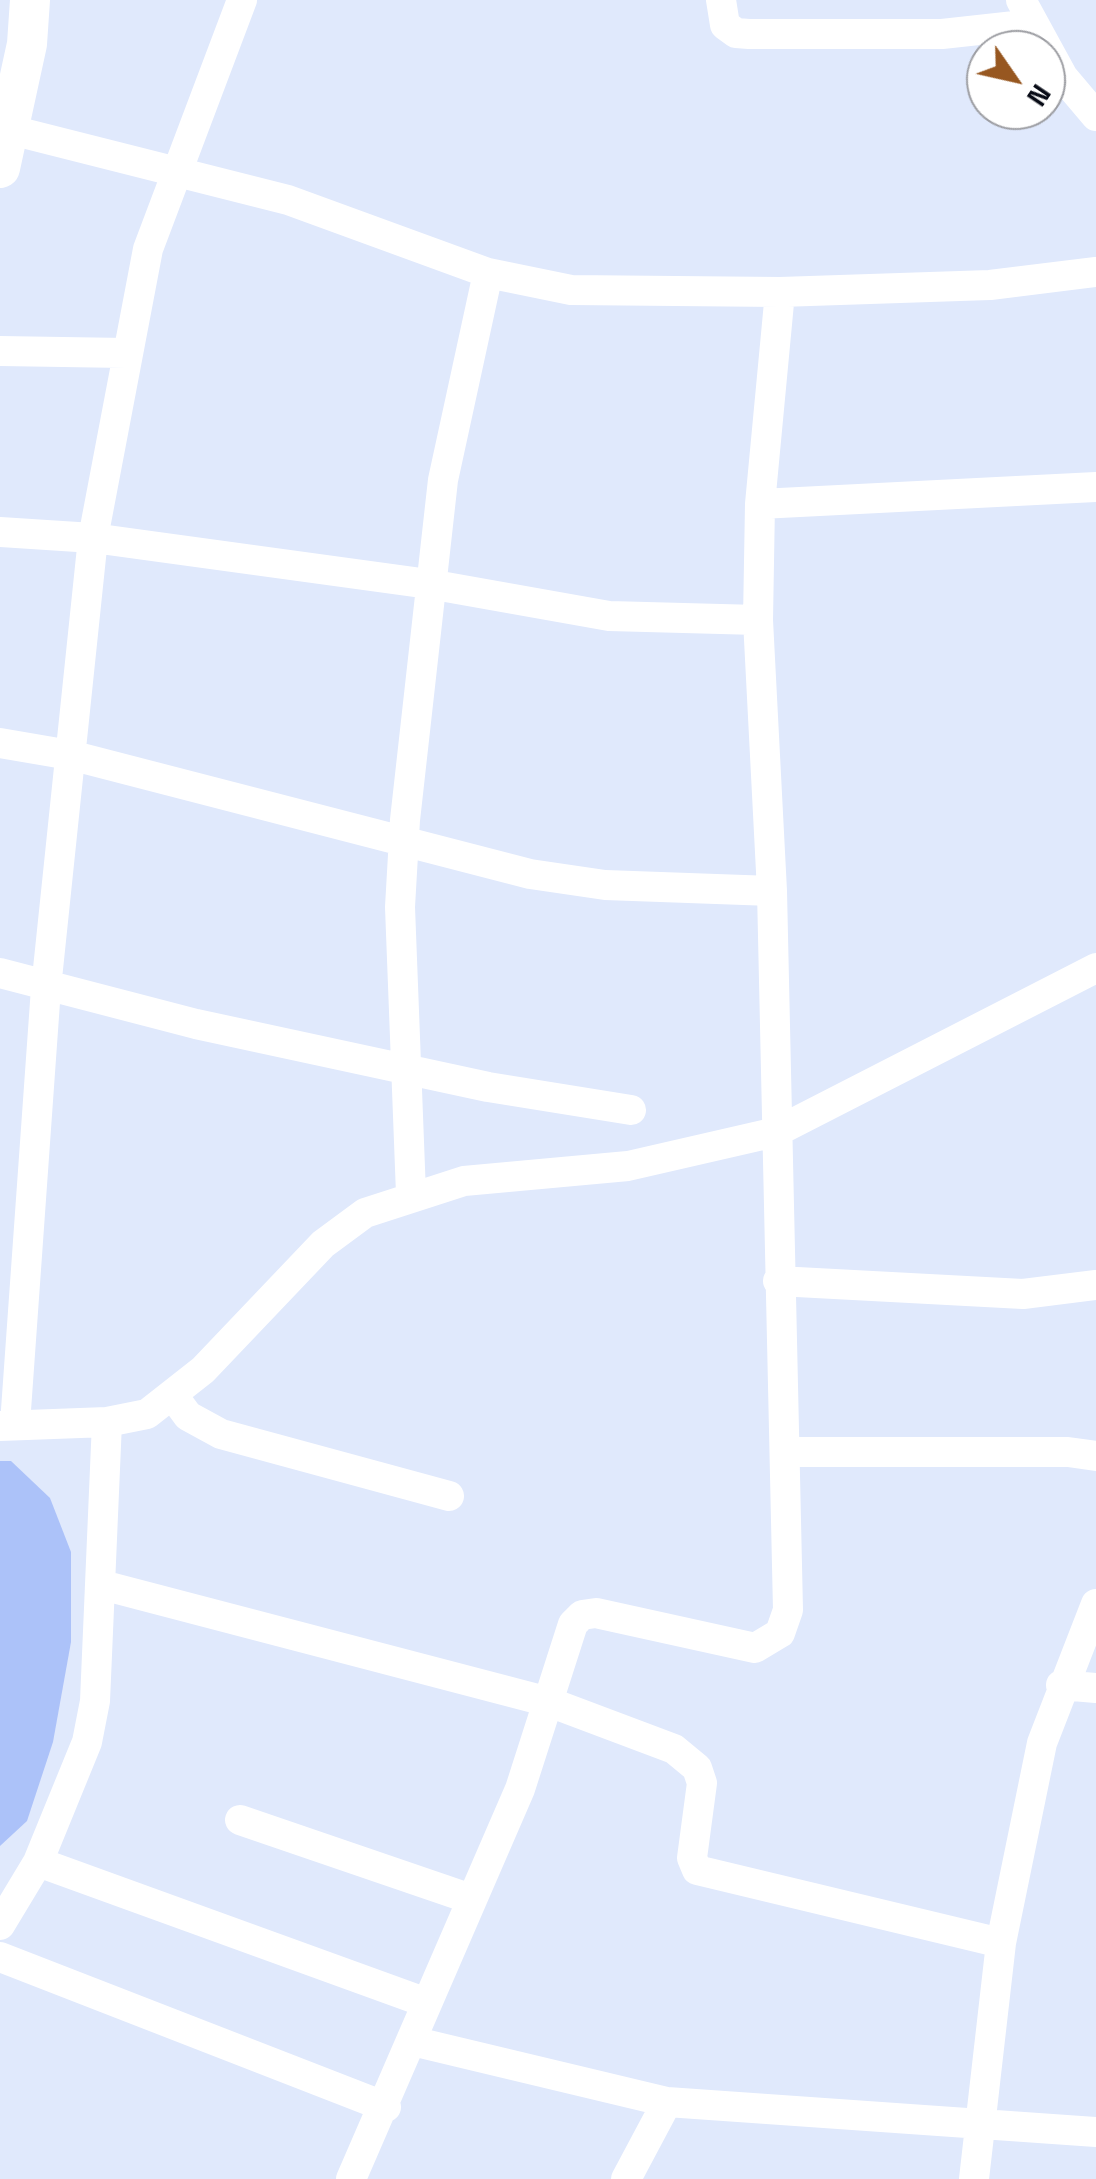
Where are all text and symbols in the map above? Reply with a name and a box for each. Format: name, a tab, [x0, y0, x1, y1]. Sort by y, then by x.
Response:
north arrow	[966, 30, 1066, 130]
text: N	[1019, 78, 1059, 113]

